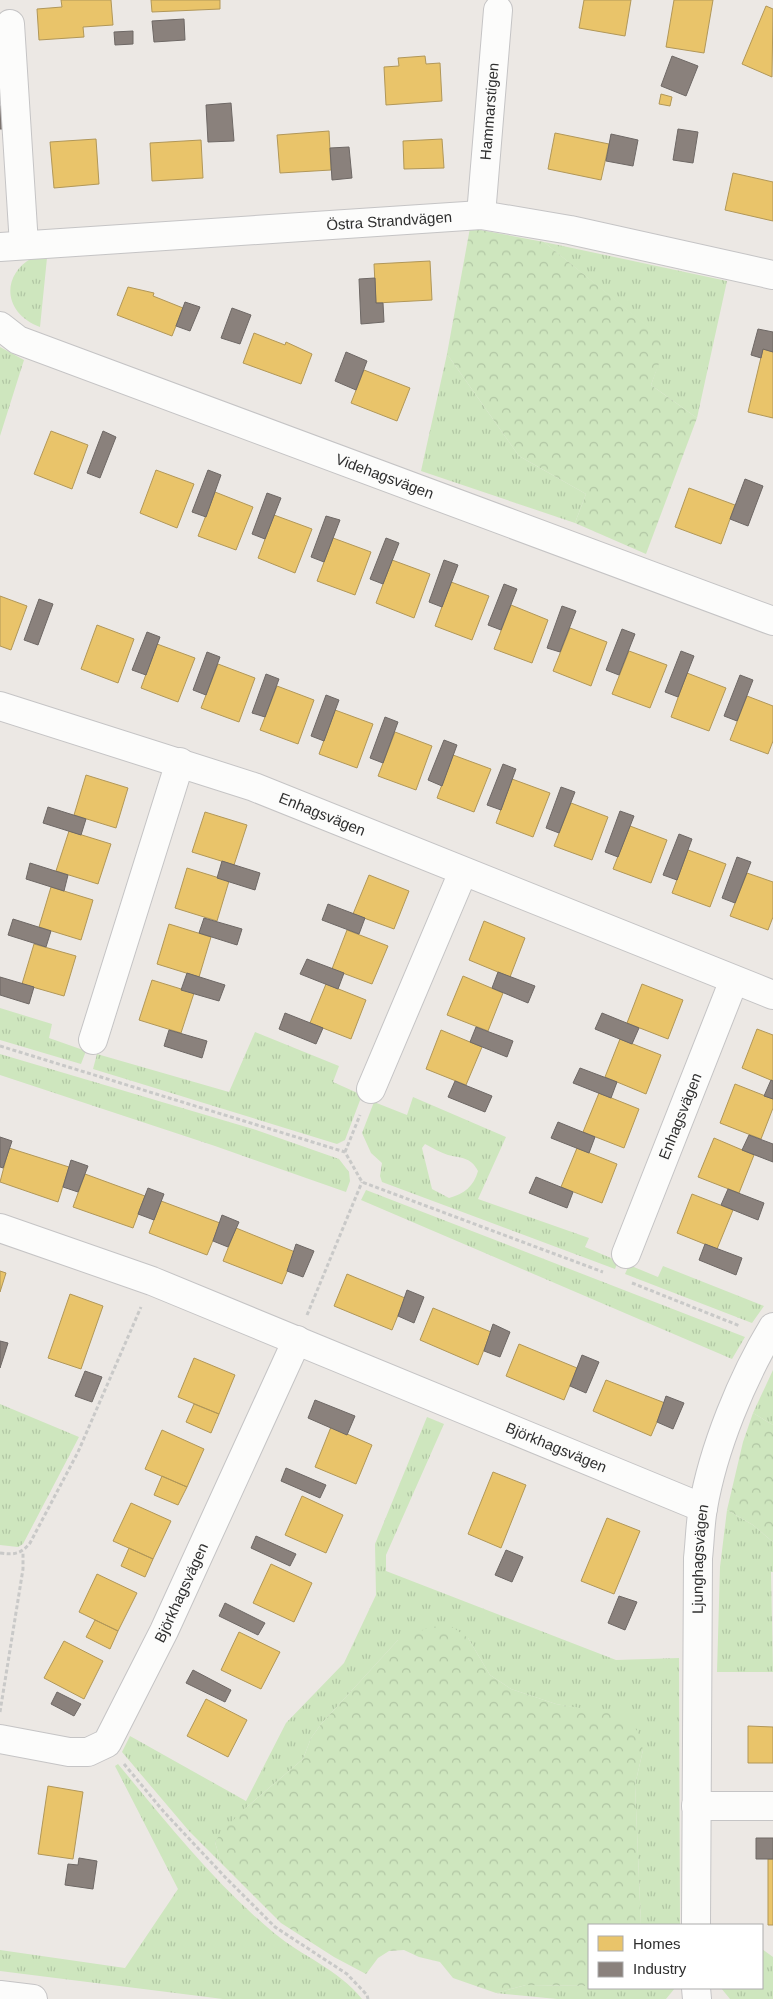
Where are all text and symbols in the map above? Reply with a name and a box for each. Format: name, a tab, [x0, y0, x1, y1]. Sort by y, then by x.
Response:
street label: Hammarstigen	[477, 62, 502, 161]
street label: Östra Strandvägen	[326, 208, 453, 233]
street label: Videhagsvägen	[333, 450, 436, 502]
street label: Enhagsvägen	[277, 789, 368, 839]
street label: Enhagsvägen	[655, 1070, 705, 1162]
street label: Björkhagsvägen	[503, 1419, 609, 1475]
street label: Ljunghagsvägen	[689, 1503, 712, 1614]
street label: Björkhagsvägen	[151, 1540, 211, 1645]
legend	[588, 1924, 763, 1989]
text: Homes	[633, 1935, 681, 1952]
text: Industry	[633, 1960, 687, 1977]

